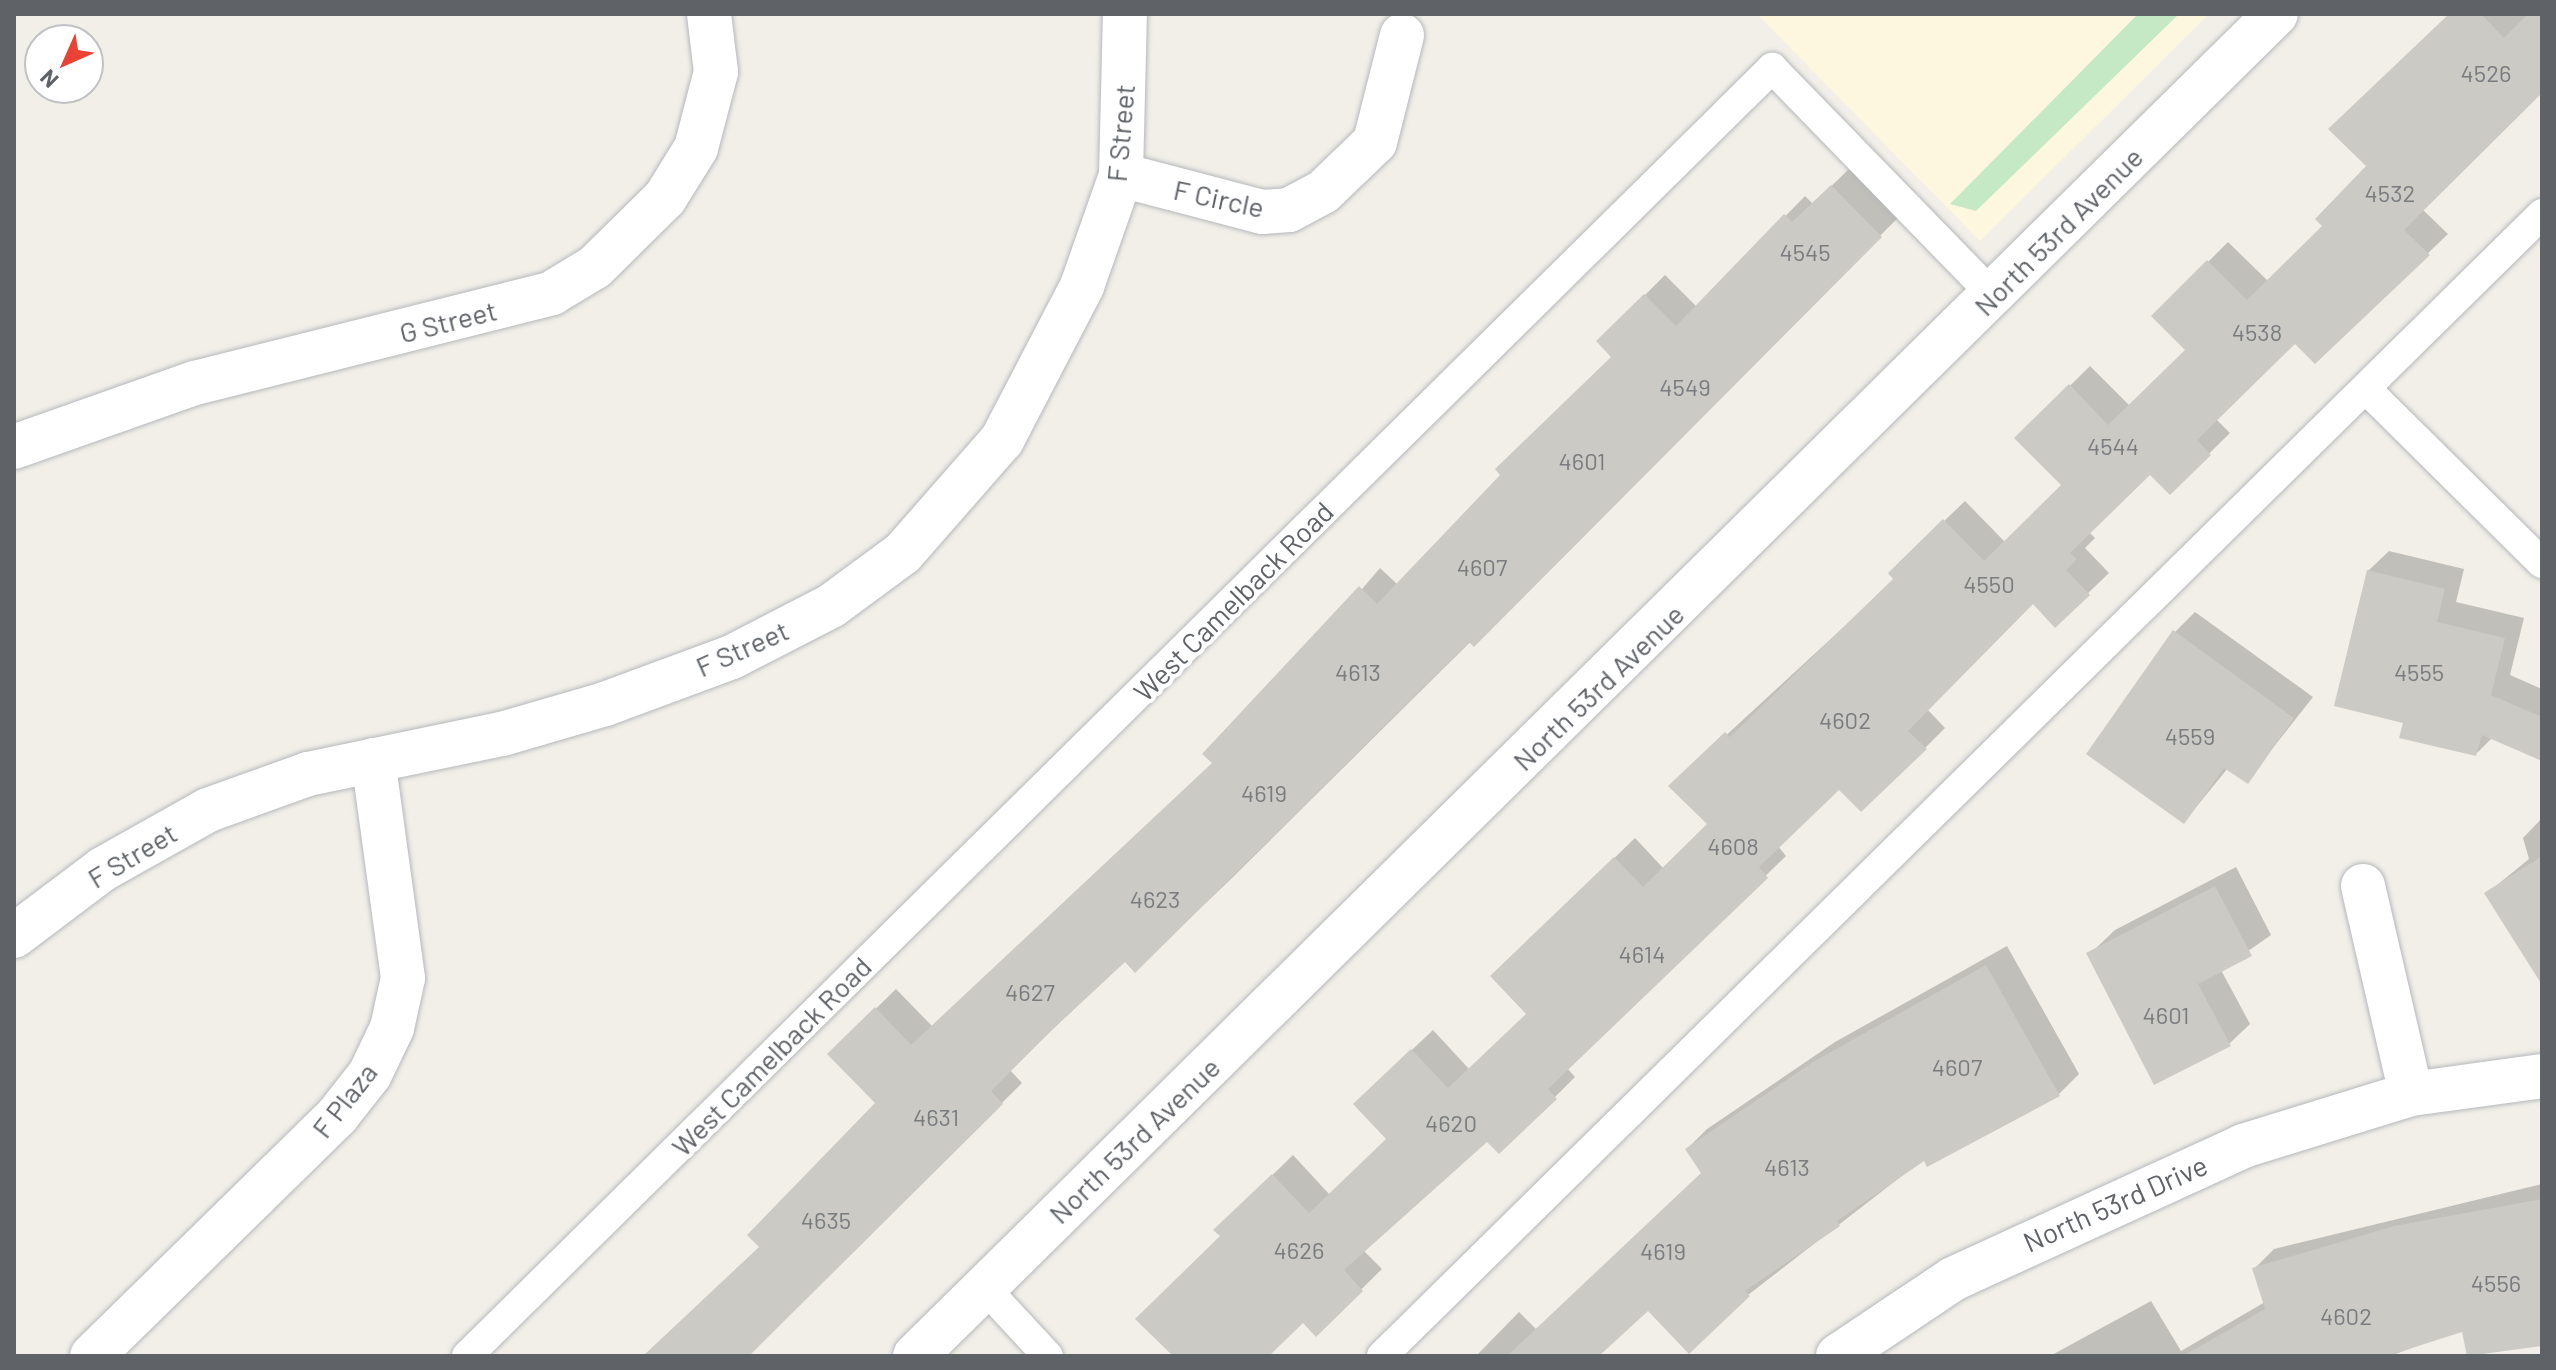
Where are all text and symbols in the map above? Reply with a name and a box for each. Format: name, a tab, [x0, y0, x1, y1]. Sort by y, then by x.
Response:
north arrow	[24, 24, 104, 104]
house number: 4526	[2461, 59, 2511, 87]
text: N	[34, 65, 63, 94]
street label: F Street	[1099, 83, 1141, 183]
street label: North 53rd Avenue	[1967, 140, 2149, 322]
street label: F Circle	[1171, 172, 1267, 224]
house number: 4532	[2365, 179, 2415, 207]
house number: 4545	[1779, 238, 1831, 266]
street label: G Street	[396, 293, 500, 349]
house number: 4538	[2232, 318, 2282, 346]
house number: 4549	[1659, 373, 1711, 401]
house number: 4544	[2087, 432, 2139, 460]
house number: 4601	[1559, 447, 1605, 475]
street label: West Camelback Road	[1126, 494, 1340, 708]
house number: 4607	[1457, 553, 1507, 581]
house number: 4550	[1963, 570, 2015, 598]
street label: North 53rd Avenue	[1506, 597, 1690, 777]
street label: F Street	[690, 613, 794, 683]
house number: 4613	[1335, 658, 1381, 686]
house number: 4555	[2394, 658, 2444, 686]
house number: 4602	[1819, 706, 1871, 734]
house number: 4559	[2165, 722, 2215, 750]
house number: 4619	[1241, 779, 1287, 807]
street label: F Street	[81, 815, 183, 895]
house number: 4608	[1707, 832, 1759, 860]
house number: 4623	[1130, 885, 1180, 913]
house number: 4614	[1619, 940, 1665, 968]
street label: West Camelback Road	[664, 949, 878, 1163]
house number: 4627	[1005, 978, 1055, 1006]
house number: 4601	[2143, 1001, 2189, 1029]
street label: North 53rd Avenue	[1042, 1050, 1226, 1230]
house number: 4607	[1932, 1053, 1982, 1081]
street label: F Plaza	[304, 1056, 384, 1144]
house number: 4631	[913, 1103, 959, 1131]
house number: 4620	[1425, 1109, 1477, 1137]
street label: North 53rd Drive	[2018, 1147, 2212, 1259]
house number: 4613	[1764, 1153, 1810, 1181]
house number: 4635	[801, 1206, 851, 1234]
house number: 4626	[1274, 1236, 1324, 1264]
house number: 4619	[1640, 1237, 1686, 1265]
house number: 4556	[2471, 1269, 2521, 1297]
house number: 4602	[2320, 1302, 2372, 1330]

